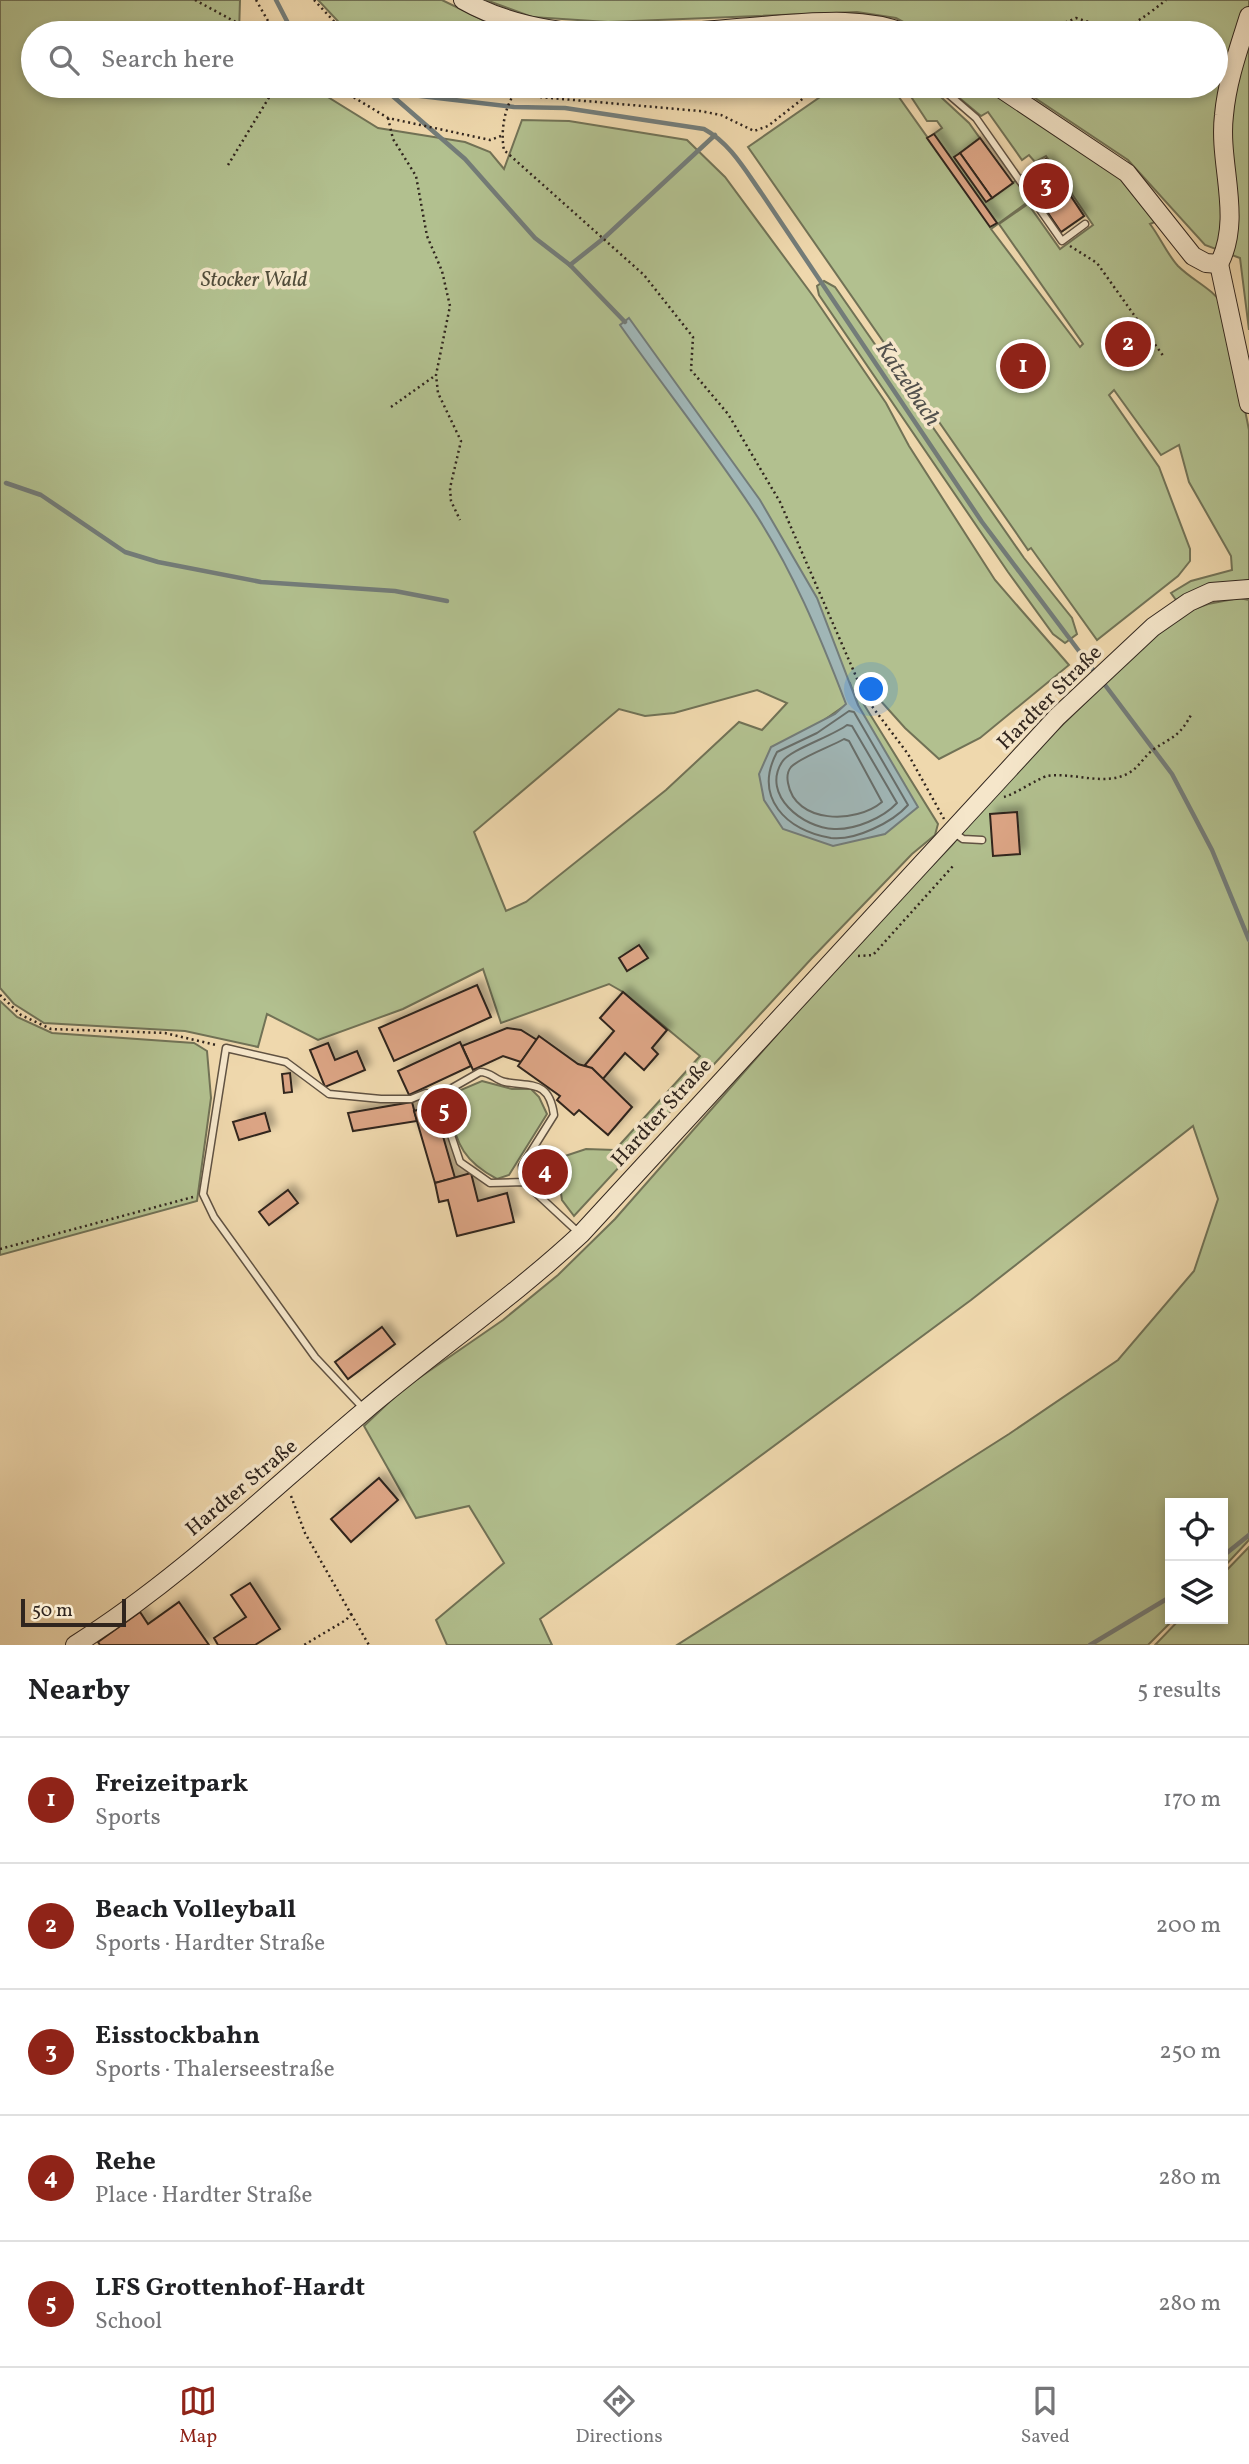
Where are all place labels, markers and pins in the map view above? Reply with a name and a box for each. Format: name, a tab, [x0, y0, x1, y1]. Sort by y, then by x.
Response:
pin: 3	[1023, 160, 1069, 212]
pin: 2	[1105, 318, 1151, 370]
pin: 1	[1000, 340, 1046, 392]
pin: 5	[421, 1085, 467, 1137]
pin: 4	[522, 1146, 568, 1198]

